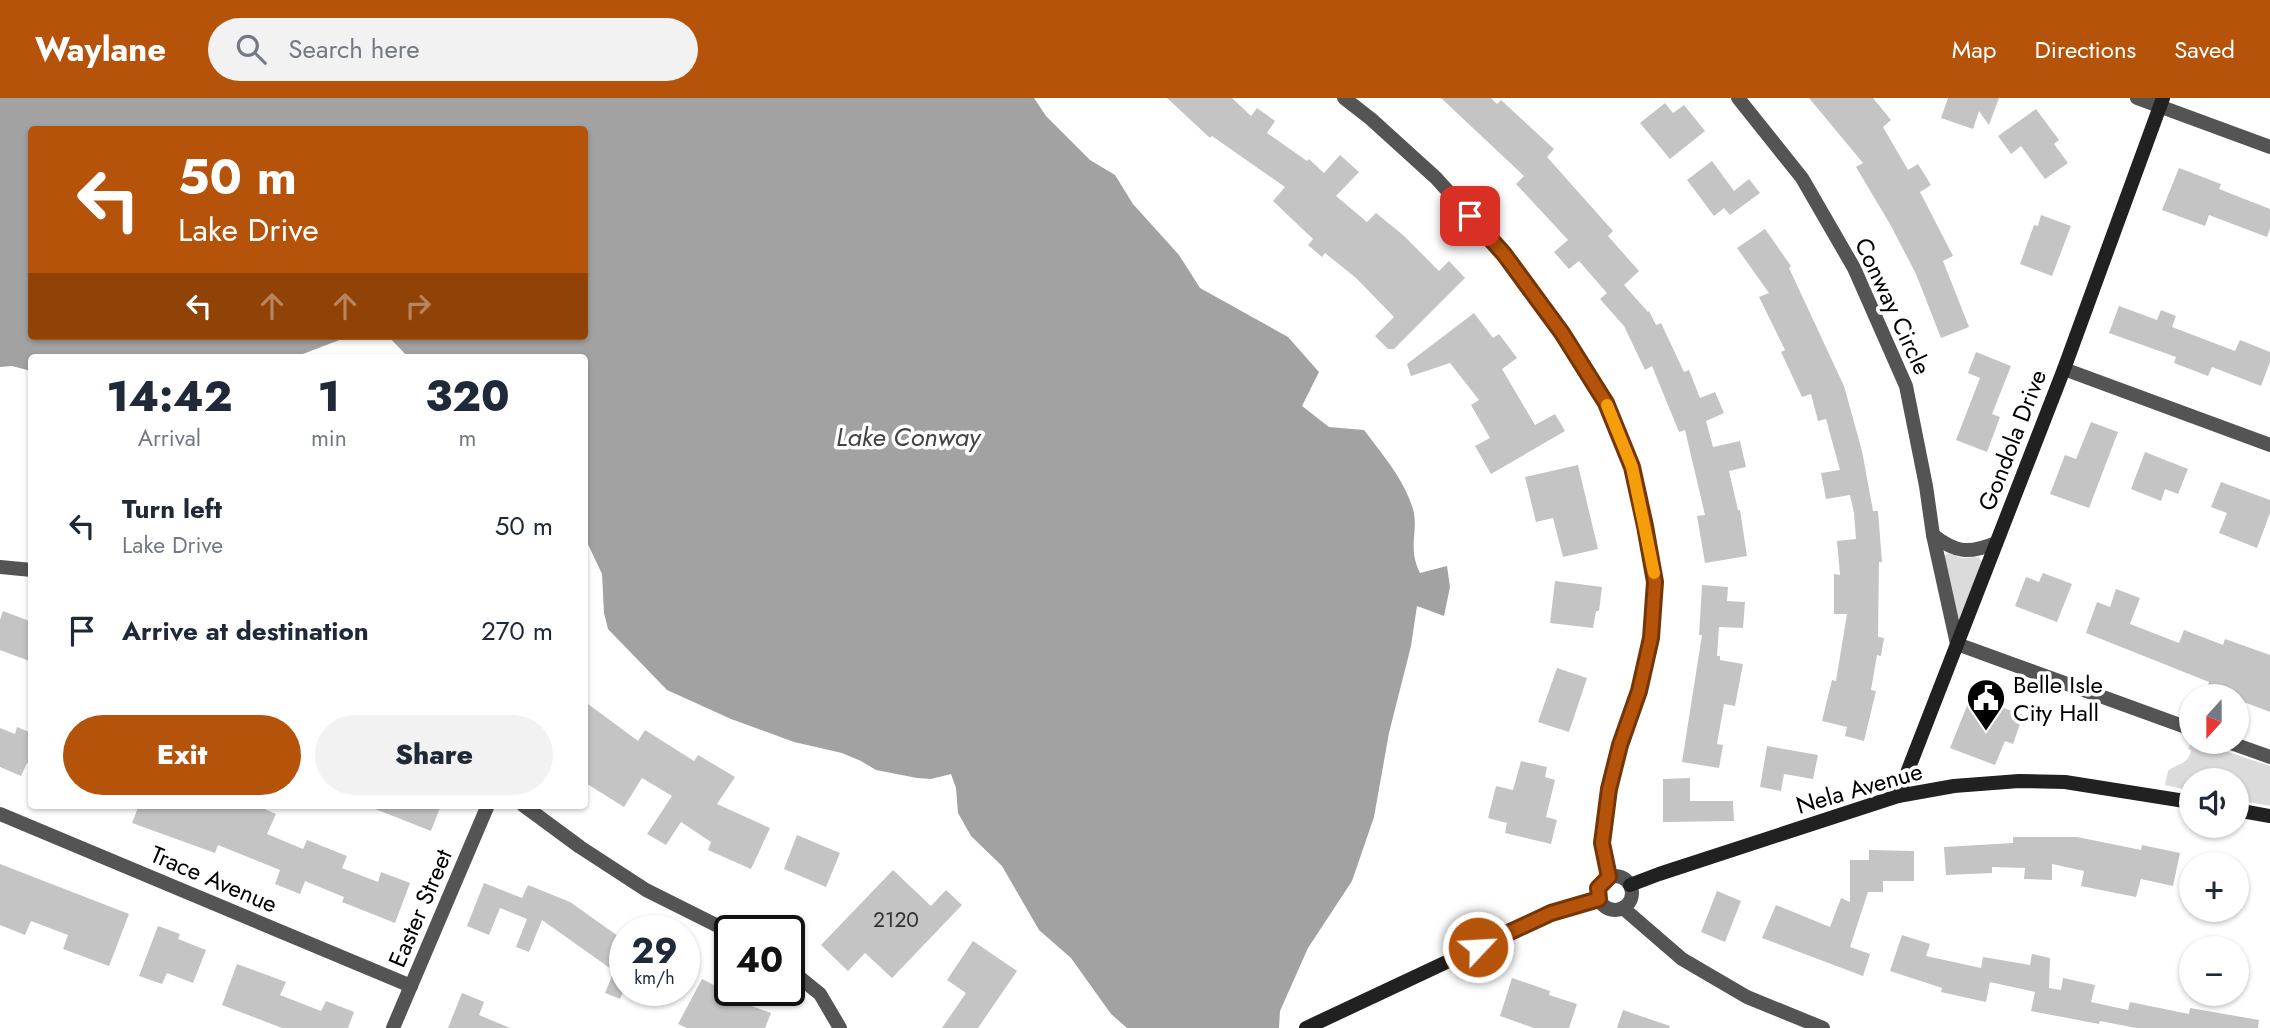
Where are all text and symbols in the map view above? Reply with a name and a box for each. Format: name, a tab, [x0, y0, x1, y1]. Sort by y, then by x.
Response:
search box	[208, 18, 698, 81]
text: Waylane	[35, 26, 166, 73]
icon: search	[232, 30, 270, 68]
text: Search here	[288, 30, 420, 68]
text: Map	[1952, 32, 1997, 67]
text: Directions	[2035, 32, 2136, 67]
text: Saved	[2174, 32, 2235, 67]
text: 50 m	[178, 142, 297, 212]
icon: left	[63, 154, 154, 245]
pin	[1440, 186, 1500, 246]
icon: arrive	[1451, 197, 1489, 235]
text: Lake Drive	[178, 207, 319, 253]
street label: Conway Circle	[1846, 232, 1940, 380]
icon: left	[180, 287, 218, 325]
icon: ahead	[253, 287, 291, 325]
icon: ahead	[326, 287, 364, 325]
icon: right	[399, 287, 437, 325]
street label: Gondola Drive	[1969, 364, 2055, 516]
text: 14:42	[106, 366, 233, 427]
text: 1	[318, 366, 340, 427]
text: 320	[425, 366, 510, 427]
water label: Lake Conway	[836, 418, 982, 456]
text: Arrival	[138, 421, 201, 455]
text: min	[311, 421, 347, 455]
text: m	[458, 421, 476, 455]
text: Turn left	[122, 490, 222, 528]
icon: left	[63, 507, 101, 545]
text: 50 m	[495, 507, 553, 545]
text: Lake Drive	[122, 528, 223, 562]
icon: arrive	[63, 612, 101, 650]
text: Arrive at destination	[122, 612, 369, 650]
text: 270 m	[481, 612, 553, 650]
place label: Belle Isle City Hall	[2013, 667, 2103, 730]
public building icon: Belle Isle City Hall	[1965, 677, 2007, 732]
north arrow	[2179, 684, 2249, 754]
map controls	[2179, 684, 2249, 1006]
button: Exit	[63, 715, 301, 795]
button: Share	[315, 715, 553, 795]
street label: Nela Avenue	[1792, 753, 1926, 823]
button: sound	[2179, 768, 2249, 838]
street label: Trace Avenue	[145, 837, 283, 921]
street label: Easter Street	[379, 843, 461, 972]
button: +	[2179, 852, 2249, 922]
house number: 2120	[873, 905, 919, 935]
position arrow	[1441, 910, 1515, 984]
speed limit sign: 40	[714, 915, 805, 1006]
text: 29	[631, 926, 678, 976]
button: −	[2179, 936, 2249, 1006]
text: km/h	[634, 965, 675, 991]

